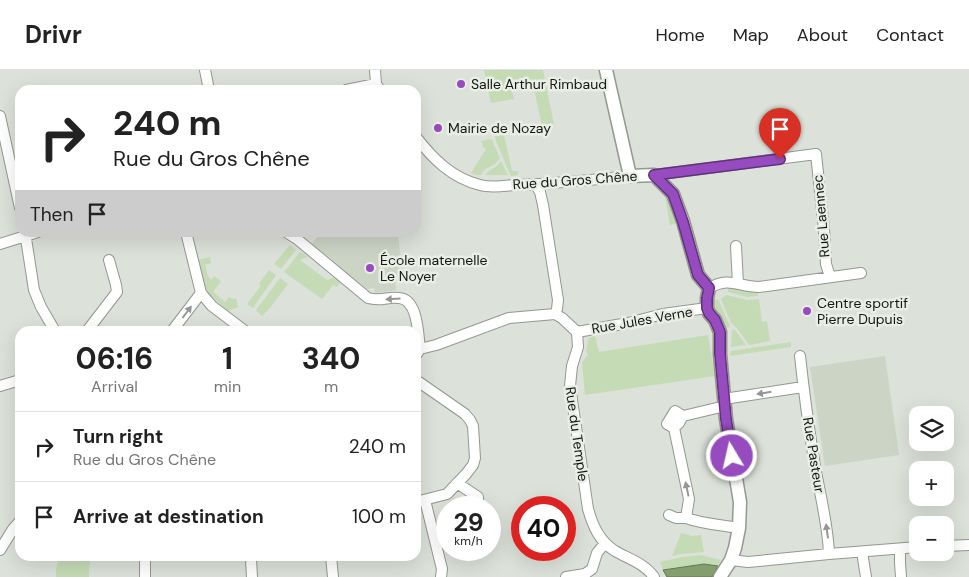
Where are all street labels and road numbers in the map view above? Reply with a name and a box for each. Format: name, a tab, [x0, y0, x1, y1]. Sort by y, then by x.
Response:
street label: Rue du Gros Chêne	[512, 167, 638, 193]
street label: Rue Laennec	[808, 174, 834, 258]
street label: Rue Jules Verne	[590, 302, 694, 338]
street label: Rue du Temple	[561, 386, 593, 483]
street label: Rue Pasteur	[799, 416, 829, 494]

